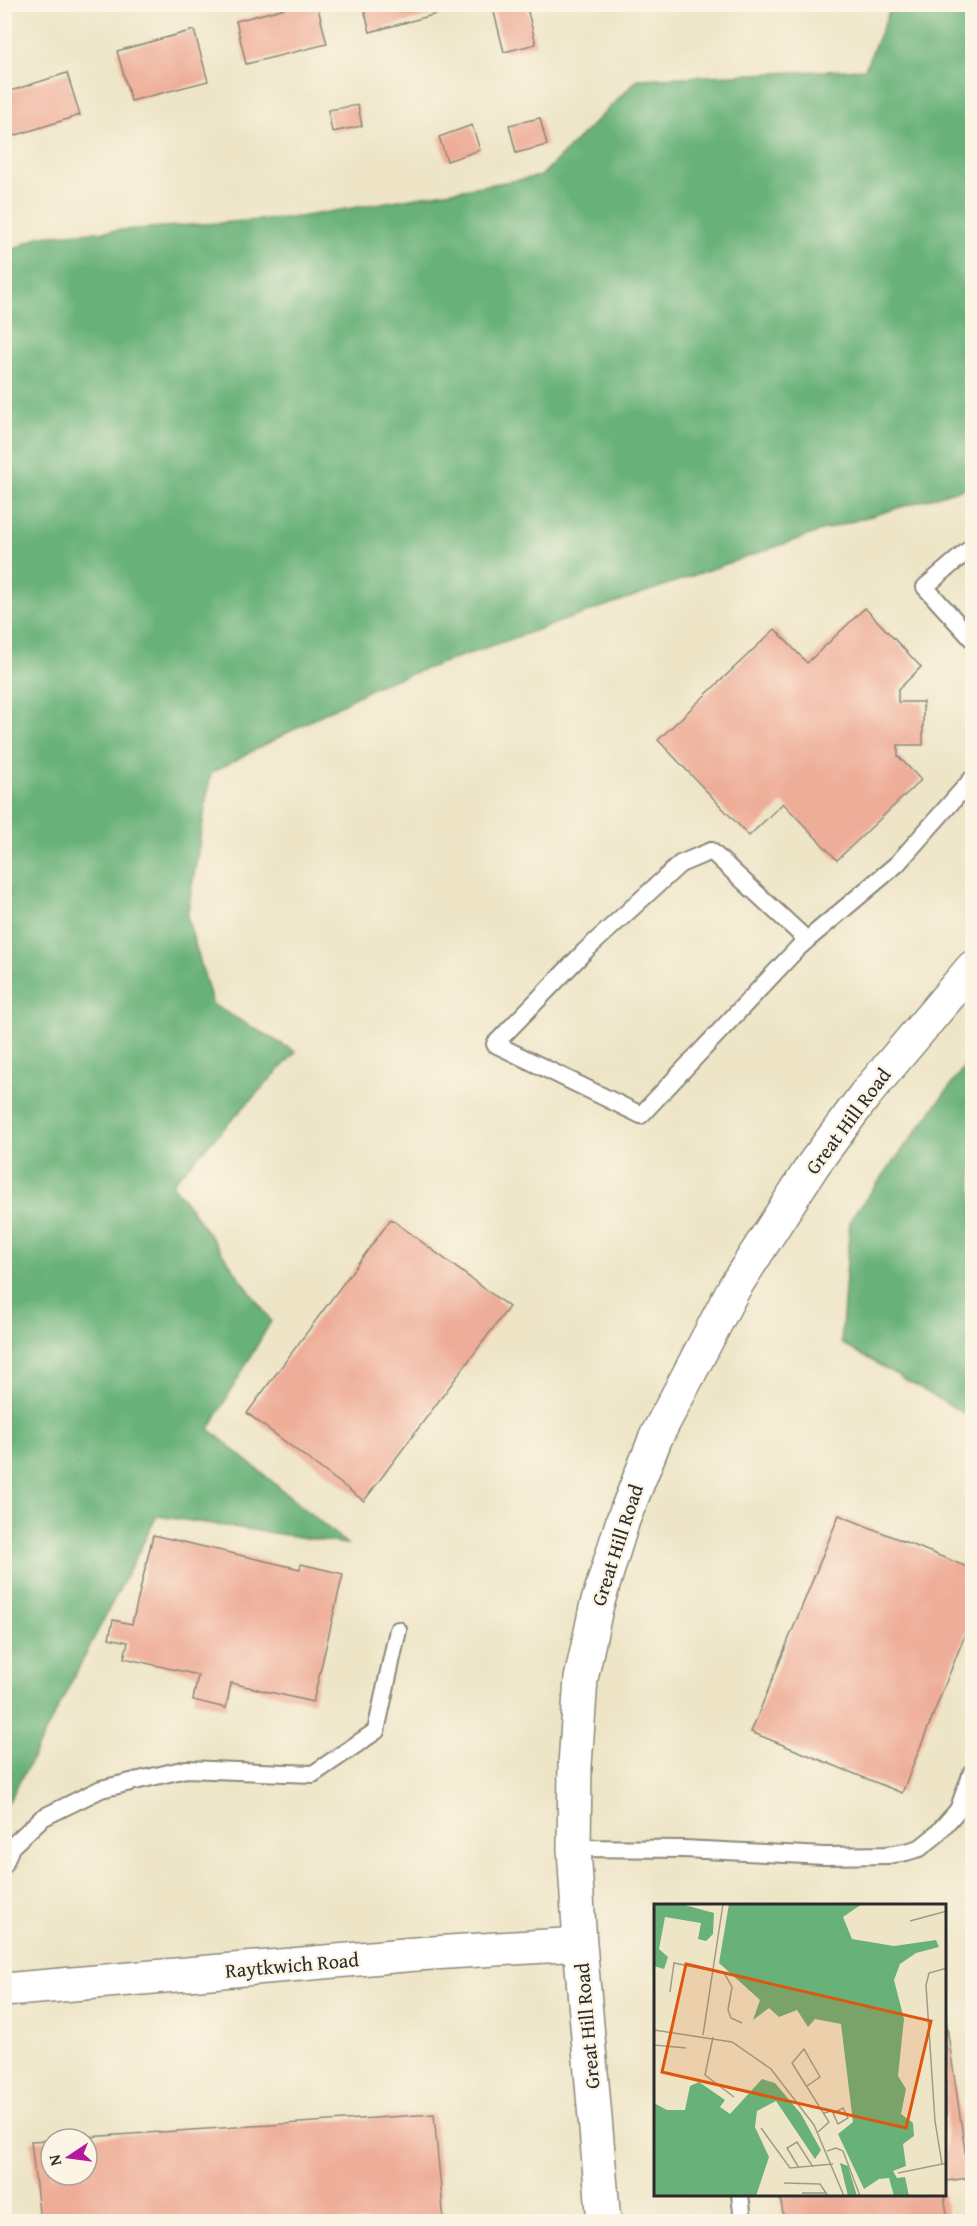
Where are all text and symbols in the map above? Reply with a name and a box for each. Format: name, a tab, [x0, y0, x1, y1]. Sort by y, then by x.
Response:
street label: Great Hill Road	[798, 1061, 897, 1180]
street label: Great Hill Road	[583, 1480, 650, 1609]
inset map	[654, 1904, 947, 2196]
street label: Raytkwich Road	[224, 1944, 360, 1985]
street label: Great Hill Road	[567, 1962, 606, 2090]
north arrow	[39, 2127, 99, 2187]
text: N	[41, 2152, 67, 2168]

